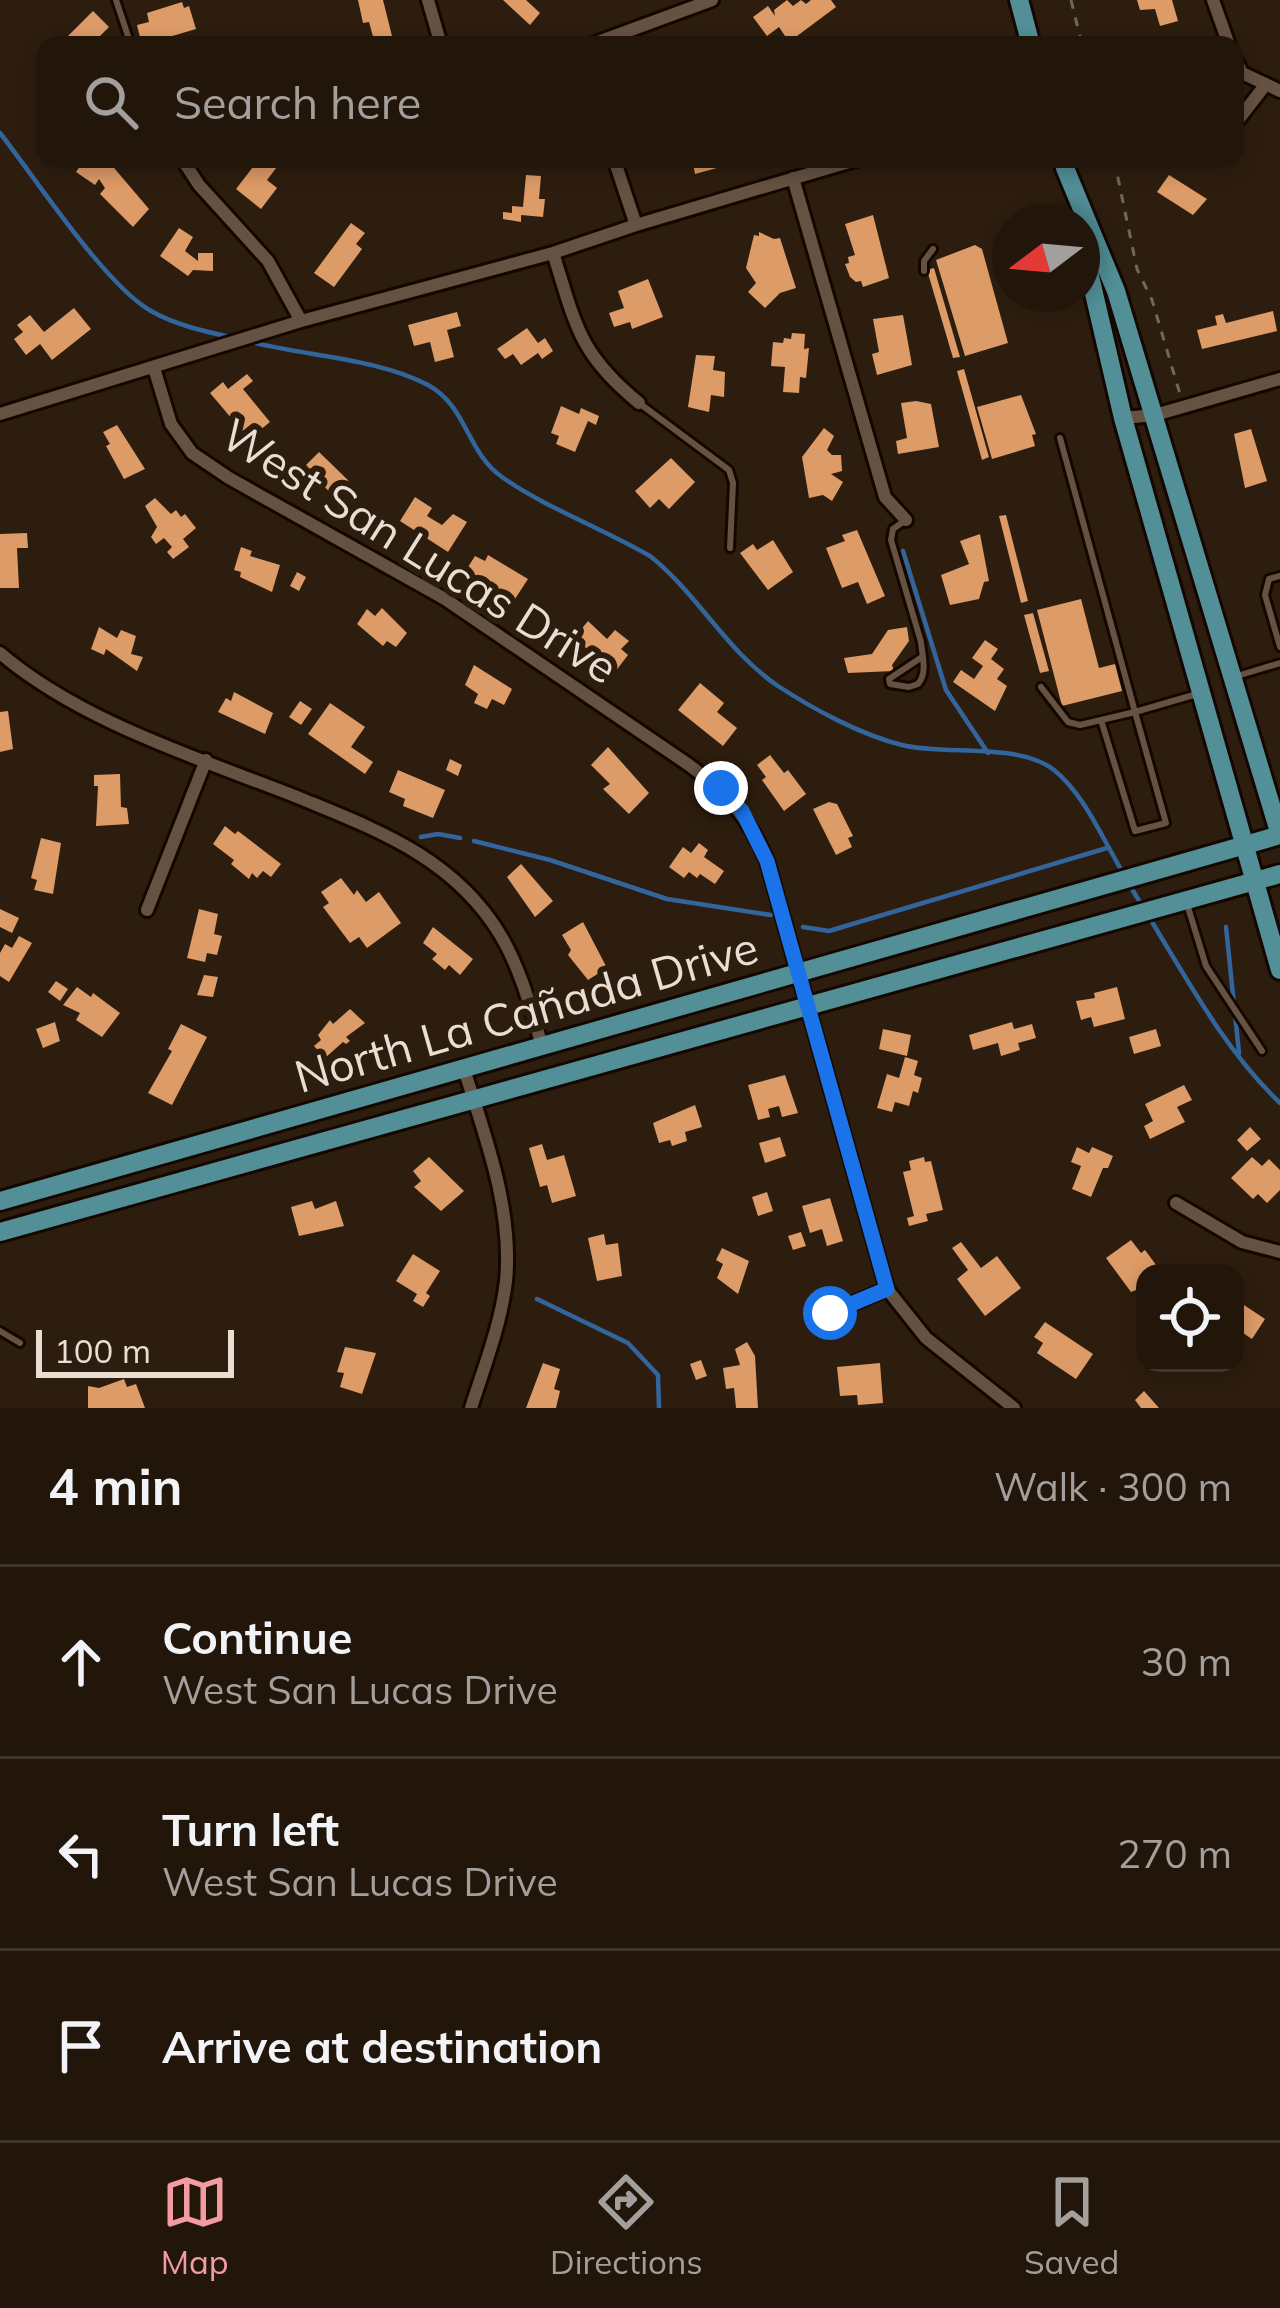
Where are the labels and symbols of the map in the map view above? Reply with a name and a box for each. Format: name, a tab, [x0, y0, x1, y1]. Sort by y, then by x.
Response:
north arrow	[992, 204, 1100, 312]
street label: West San Lucas Drive	[212, 405, 628, 695]
route end	[694, 761, 748, 815]
street label: North La Cañada Drive	[288, 918, 764, 1104]
route start	[803, 1286, 857, 1340]
scale bar	[36, 1324, 234, 1377]

